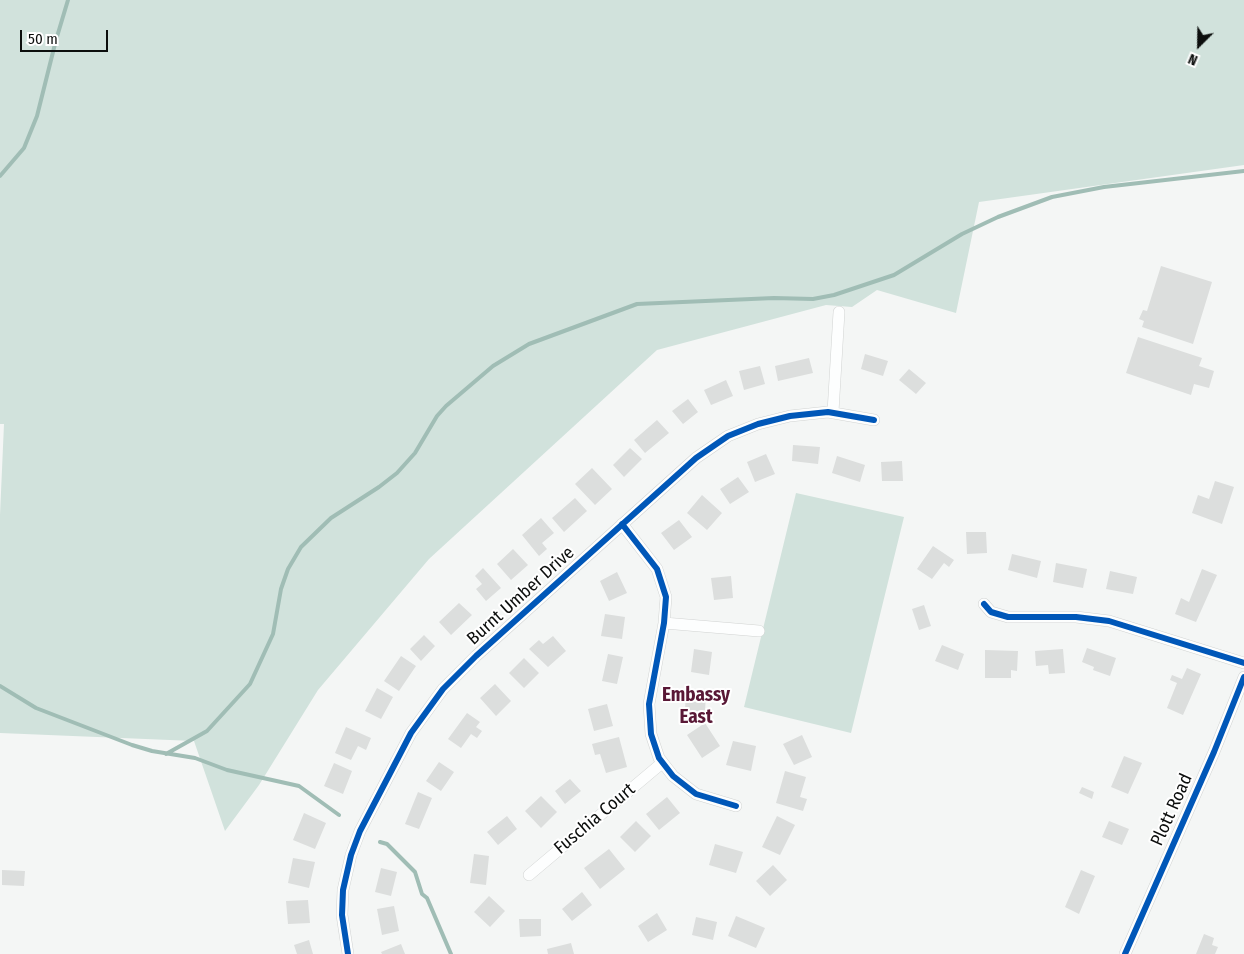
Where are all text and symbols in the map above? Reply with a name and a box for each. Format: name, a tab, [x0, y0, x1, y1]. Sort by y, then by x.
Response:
scale bar	[22, 20, 110, 52]
north arrow	[1174, 20, 1224, 70]
text: 50 m	[28, 30, 58, 48]
text: N	[1186, 50, 1200, 69]
street label: Burnt Umber Drive	[463, 542, 579, 650]
district label: Embassy East	[662, 685, 730, 729]
street label: Plott Road	[1147, 771, 1197, 849]
street label: Fuschia Court	[550, 779, 640, 859]

